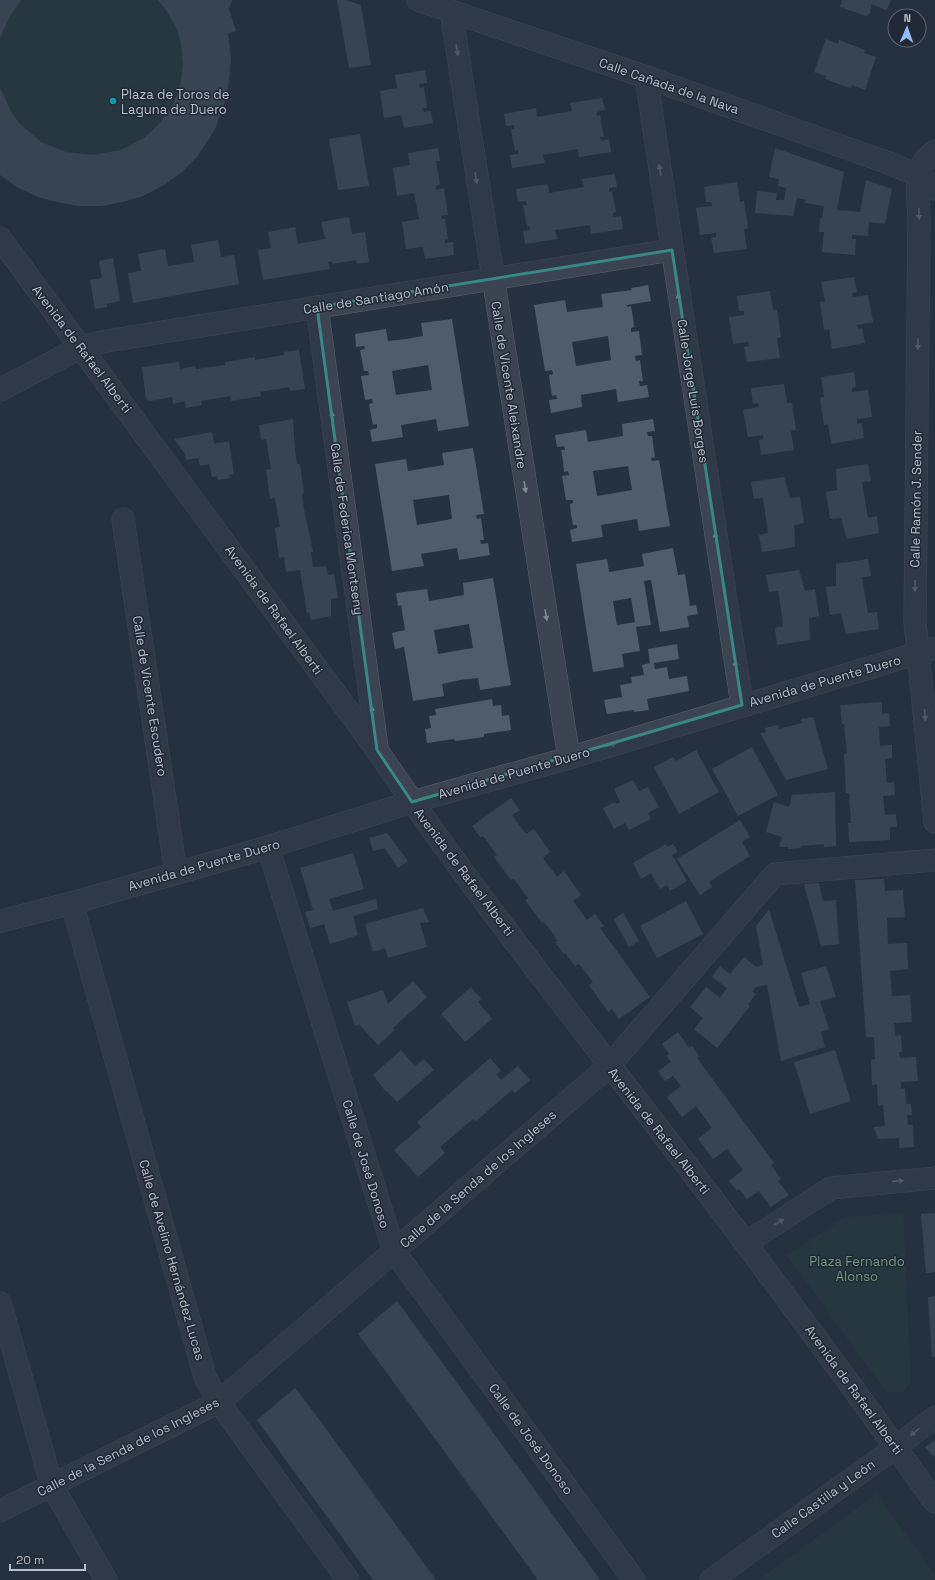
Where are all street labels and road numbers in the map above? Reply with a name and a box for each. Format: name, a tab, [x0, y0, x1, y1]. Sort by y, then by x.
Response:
street label: Calle Cañada de la Nava	[597, 54, 742, 118]
street label: Calle de Santiago Amón	[302, 278, 450, 318]
street label: Avenida de Rafael Alberti	[28, 282, 136, 416]
street label: Calle de Vicente Aleixandre	[487, 300, 531, 470]
street label: Calle Jorge Luis Borges	[673, 318, 713, 464]
street label: Calle Ramón J. Sender	[906, 430, 926, 568]
street label: Calle de Federica Montseny	[327, 442, 367, 616]
street label: Avenida de Rafael Alberti	[221, 542, 327, 678]
street label: Calle de Vicente Escudero	[129, 614, 171, 778]
street label: Avenida de Puente Duero	[747, 651, 903, 711]
street label: Avenida de Puente Duero	[436, 743, 592, 803]
street label: Avenida de Rafael Alberti	[410, 805, 518, 939]
street label: Avenida de Puente Duero	[126, 835, 282, 895]
street label: Avenida de Rafael Alberti	[604, 1064, 714, 1198]
street label: Calle de José Donoso	[338, 1098, 394, 1230]
street label: Calle de la Senda de los Ingleses	[396, 1106, 560, 1252]
street label: Calle de Avelino Hernández Lucas	[135, 1158, 209, 1363]
street label: Avenida de Rafael Alberti	[801, 1322, 907, 1458]
street label: Calle de José Donoso	[485, 1380, 577, 1498]
street label: Calle de la Senda de los Ingleses	[34, 1393, 222, 1500]
street label: Calle Castilla y León	[768, 1456, 878, 1542]

